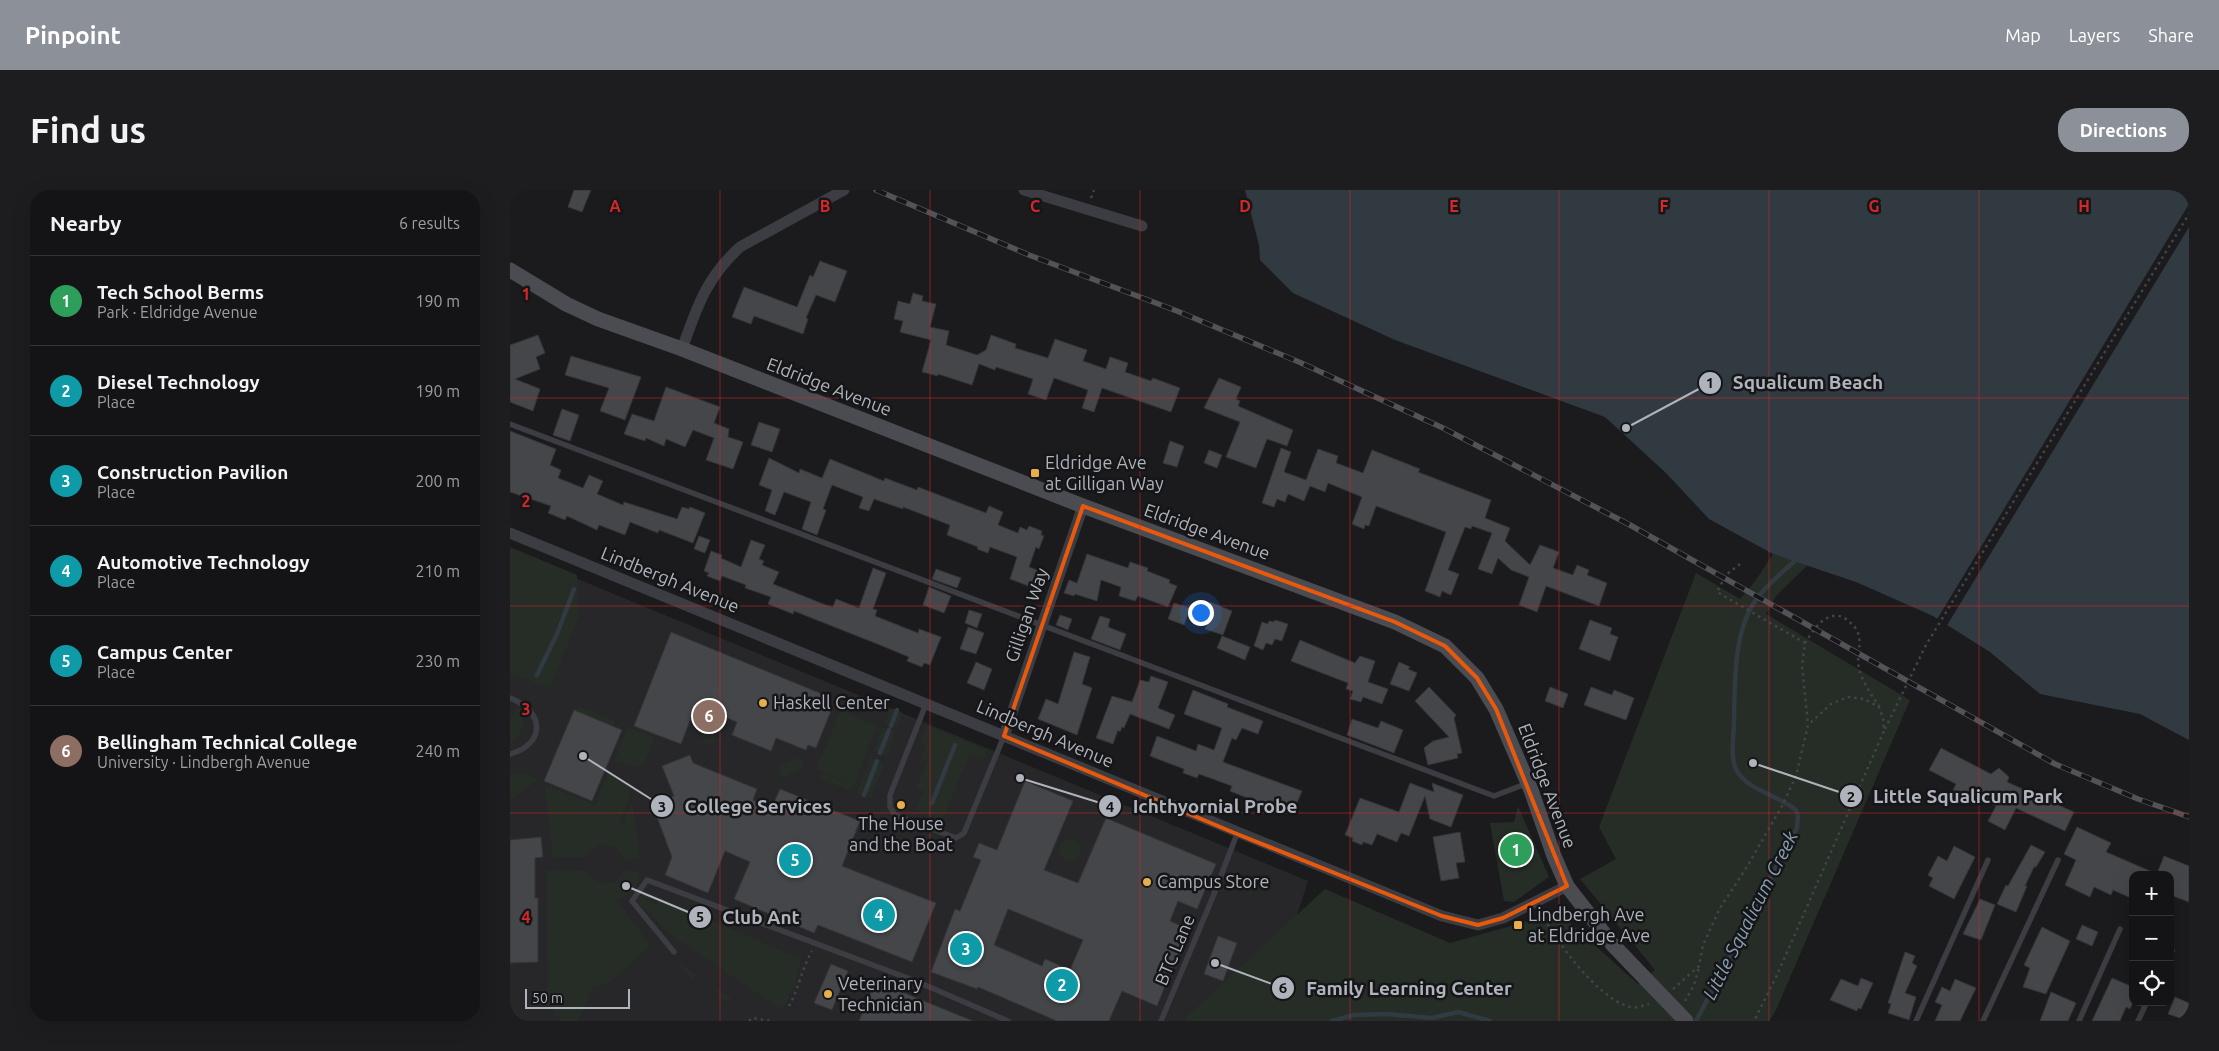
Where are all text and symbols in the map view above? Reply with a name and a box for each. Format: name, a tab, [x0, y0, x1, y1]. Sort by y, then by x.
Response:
text: Pinpoint	[25, 22, 121, 49]
text: Map	[2005, 25, 2041, 45]
text: Layers	[2069, 25, 2120, 45]
text: Share	[2148, 25, 2194, 45]
button: Directions	[2058, 108, 2189, 152]
text: Find us	[30, 110, 146, 150]
text: A	[609, 197, 621, 215]
text: B	[820, 197, 830, 215]
text: C	[1030, 197, 1040, 215]
text: D	[1239, 197, 1251, 215]
text: E	[1449, 197, 1459, 215]
text: F	[1660, 197, 1669, 215]
text: G	[1868, 197, 1880, 215]
text: H	[2078, 197, 2090, 215]
text: Nearby	[50, 211, 121, 235]
text: 6 results	[399, 214, 460, 232]
text: Tech School Berms	[97, 281, 264, 303]
text: 1	[521, 285, 531, 303]
text: 1	[61, 292, 71, 310]
text: 190 m	[415, 292, 460, 310]
text: Park · Eldridge Avenue	[97, 303, 258, 321]
street label: Eldridge Avenue	[764, 353, 895, 419]
callout: Squalicum Beach	[1698, 366, 1893, 400]
text: Diesel Technology	[97, 371, 260, 393]
text: Squalicum Beach	[1733, 371, 1883, 393]
text: 1	[1706, 374, 1714, 391]
text: 2	[61, 382, 71, 400]
text: 190 m	[415, 382, 460, 400]
text: Place	[97, 393, 135, 411]
place label: Eldridge Ave at Gilligan Way	[1045, 452, 1164, 493]
text: Construction Pavilion	[97, 461, 288, 483]
marker: Eldridge Ave at Gilligan Way	[1029, 467, 1041, 479]
text: 3	[61, 472, 71, 490]
text: 200 m	[415, 472, 460, 490]
text: Place	[97, 483, 135, 501]
text: 2	[521, 492, 531, 510]
street label: Eldridge Avenue	[1142, 499, 1273, 563]
street label: Lindbergh Avenue	[598, 542, 742, 616]
text: Automotive Technology	[97, 551, 310, 573]
text: 4	[61, 562, 71, 580]
text: 210 m	[415, 562, 460, 580]
street label: Gilligan Way	[1001, 565, 1052, 664]
text: Place	[97, 573, 135, 591]
your location	[1188, 600, 1214, 626]
text: Campus Center	[97, 641, 233, 663]
text: 5	[61, 652, 71, 670]
text: 230 m	[415, 652, 460, 670]
text: Place	[97, 663, 135, 681]
place label: Haskell Center	[773, 692, 890, 712]
street label: Lindbergh Avenue	[974, 695, 1117, 771]
pin: 6	[693, 697, 725, 735]
marker: Haskell Center	[757, 697, 769, 709]
text: 3	[521, 700, 531, 718]
street label: Eldridge Avenue	[1515, 720, 1581, 851]
text: Bellingham Technical College	[97, 731, 357, 753]
text: 6	[61, 742, 71, 760]
text: 240 m	[415, 742, 460, 760]
text: University · Lindbergh Avenue	[97, 753, 310, 771]
callout: Little Squalicum Park	[1838, 779, 2073, 813]
text: Little Squalicum Park	[1873, 785, 2063, 807]
text: 2	[1847, 788, 1855, 805]
callout: College Services	[650, 789, 842, 823]
callout: Ichthyornial Probe	[1097, 789, 1307, 823]
text: College Services	[685, 795, 831, 817]
text: Ichthyornial Probe	[1133, 795, 1297, 817]
text: 3	[658, 798, 666, 815]
text: 4	[1106, 798, 1114, 815]
marker: The House and the Boat	[895, 799, 907, 811]
place label: The House and the Boat	[849, 813, 953, 854]
water label: Little Squalicum Creek	[1698, 827, 1802, 1003]
pin: 1	[1500, 831, 1532, 869]
pin: 5	[779, 841, 811, 879]
place label: Campus Store	[1157, 871, 1269, 891]
map controls	[2129, 871, 2174, 1006]
button: +	[2129, 871, 2174, 916]
marker: Campus Store	[1141, 876, 1153, 888]
pin: 4	[863, 896, 895, 934]
callout: Club Ant	[687, 900, 810, 934]
place label: Lindbergh Ave at Eldridge Ave	[1528, 904, 1650, 945]
text: Club Ant	[722, 906, 800, 928]
text: 4	[521, 908, 531, 926]
text: 5	[696, 908, 704, 925]
street label: BTC Lane	[1150, 911, 1198, 988]
button: −	[2129, 916, 2174, 961]
marker: Lindbergh Ave at Eldridge Ave	[1512, 919, 1524, 931]
pin: 3	[950, 930, 982, 968]
button: locate	[2129, 961, 2174, 1006]
pin: 2	[1046, 966, 1078, 1004]
callout: Family Learning Center	[1271, 971, 1522, 1005]
place label: Veterinary Technician	[838, 973, 923, 1014]
text: Family Learning Center	[1306, 977, 1512, 999]
text: 6	[1279, 979, 1287, 996]
scale bar	[525, 986, 630, 1009]
marker: Veterinary Technician	[822, 988, 834, 1000]
text: 50 m	[532, 990, 563, 1006]

